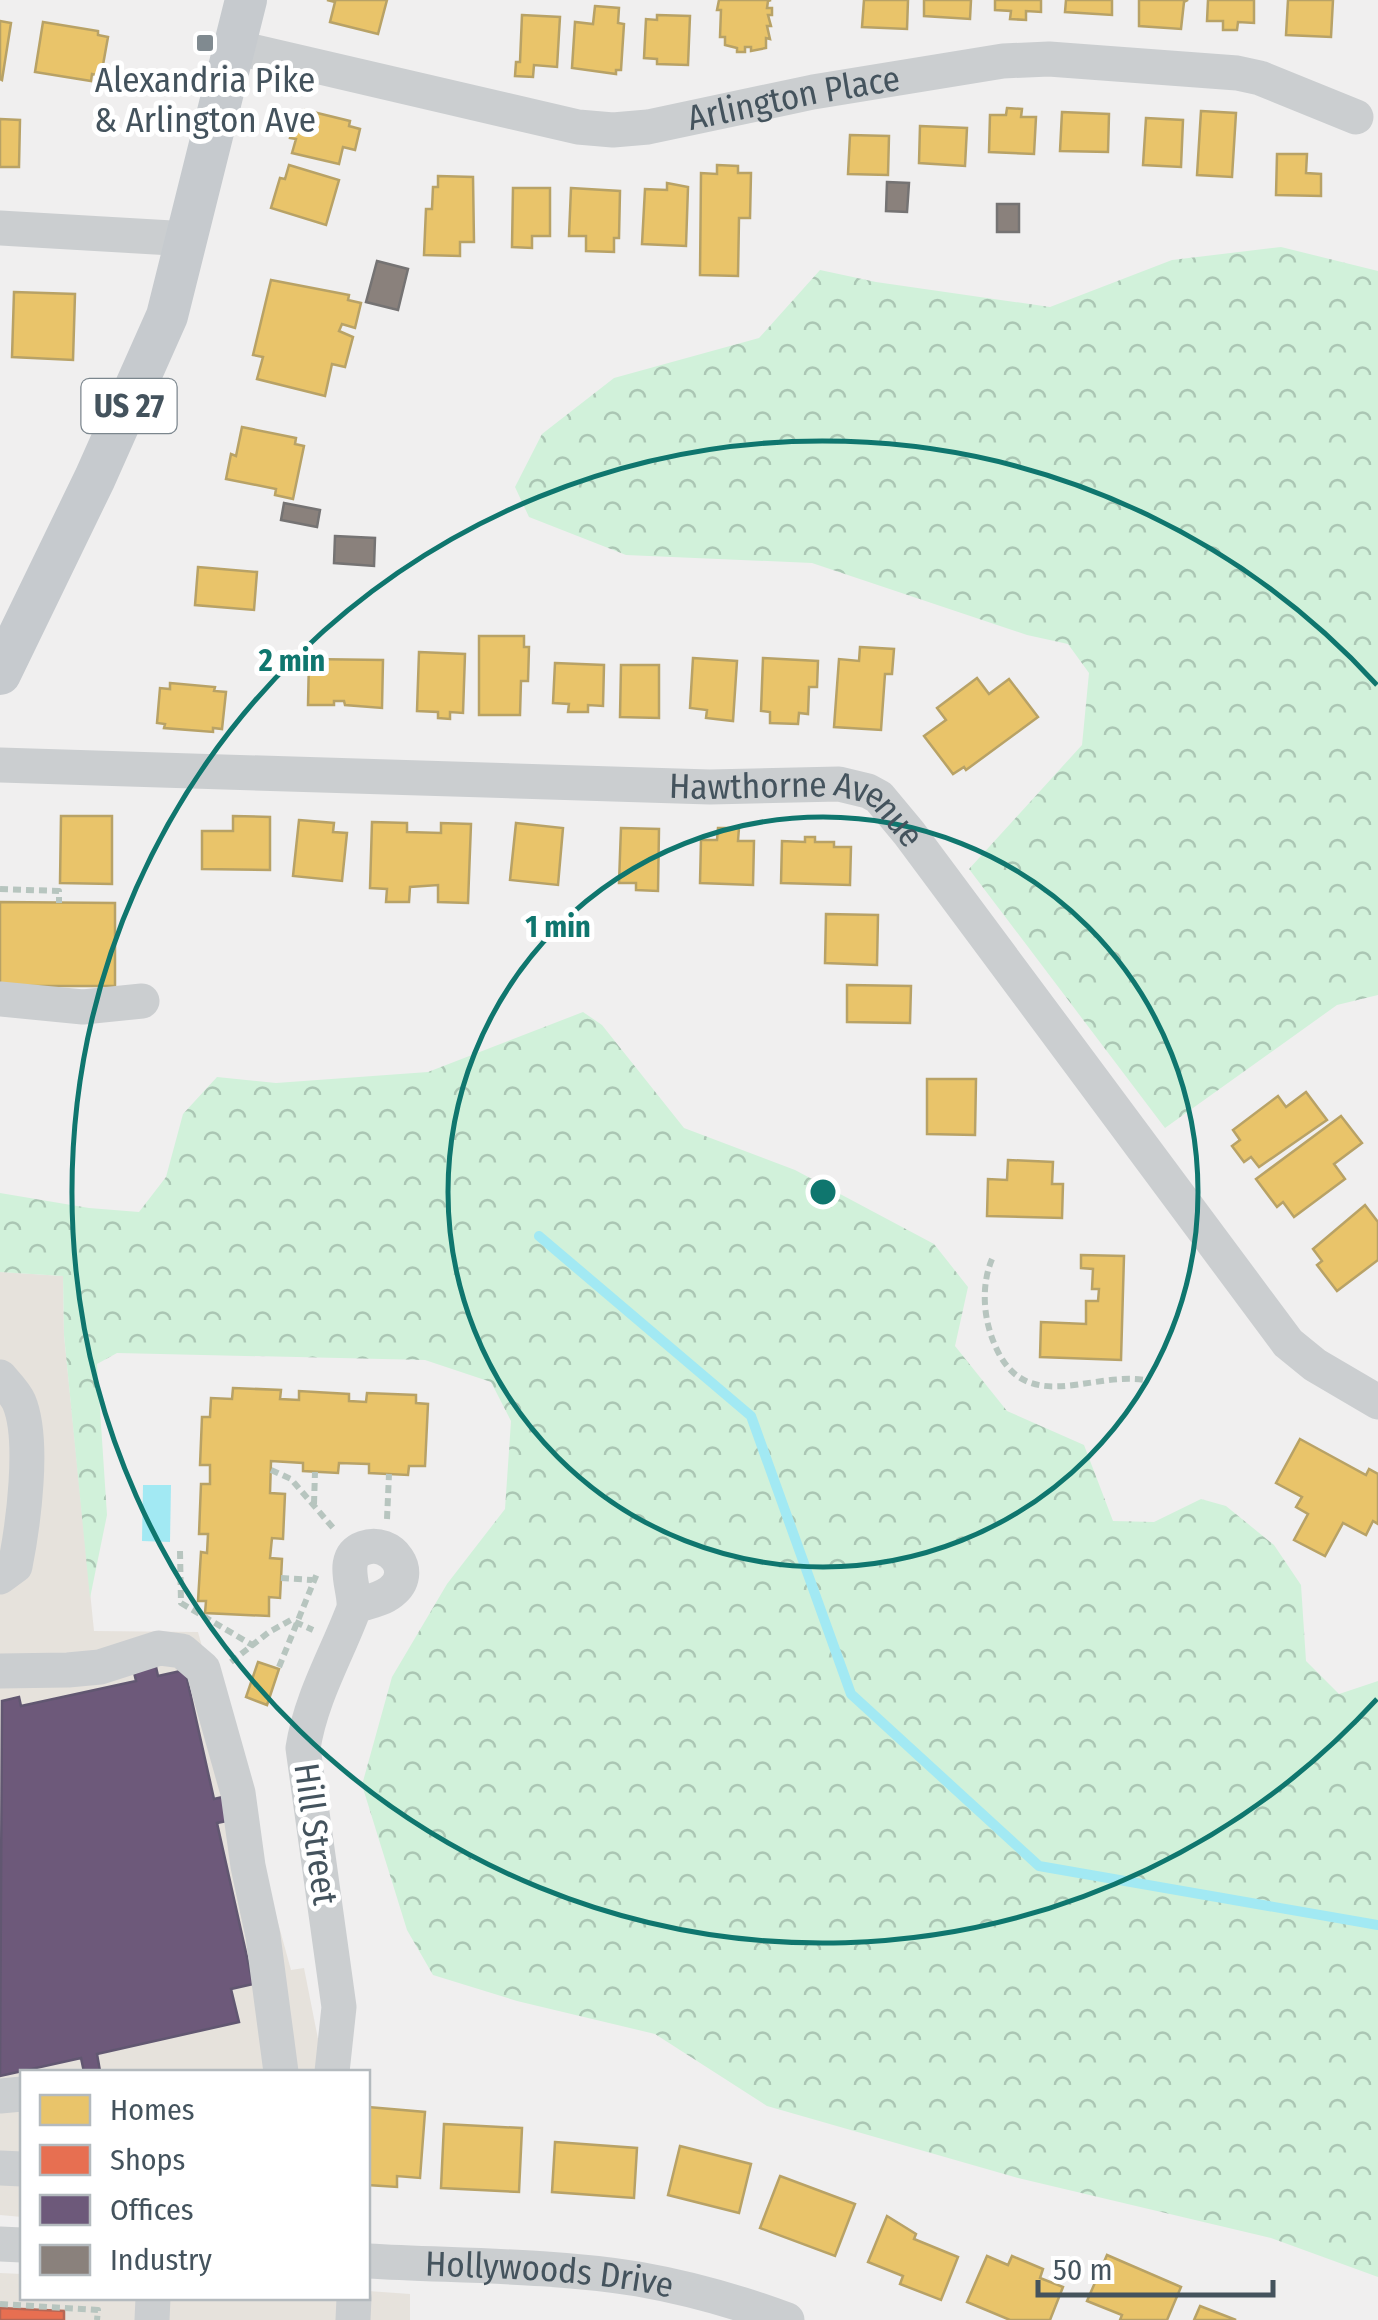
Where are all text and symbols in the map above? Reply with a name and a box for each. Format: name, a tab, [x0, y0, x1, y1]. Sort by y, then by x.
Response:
marker: Alexandria Pike & Arlington Ave	[194, 32, 216, 54]
street label: Arlington Place	[684, 57, 903, 139]
place label: Alexandria Pike & Arlington Ave	[94, 59, 316, 141]
road number: US 27	[82, 379, 176, 433]
text: 2 min	[258, 643, 325, 679]
street label: Hawthorne Avenue	[669, 763, 933, 855]
text: 1 min	[525, 909, 591, 945]
centre of rings	[805, 1174, 841, 1210]
street label: Hill Street	[285, 1760, 347, 1908]
legend	[20, 2070, 370, 2300]
text: Homes	[110, 2092, 195, 2128]
text: Shops	[110, 2142, 185, 2178]
text: Offices	[110, 2192, 194, 2228]
scale bar	[1038, 2235, 1273, 2297]
text: Industry	[110, 2242, 213, 2278]
street label: Hollywoods Drive	[425, 2243, 678, 2307]
text: 50 m	[1053, 2252, 1113, 2288]

